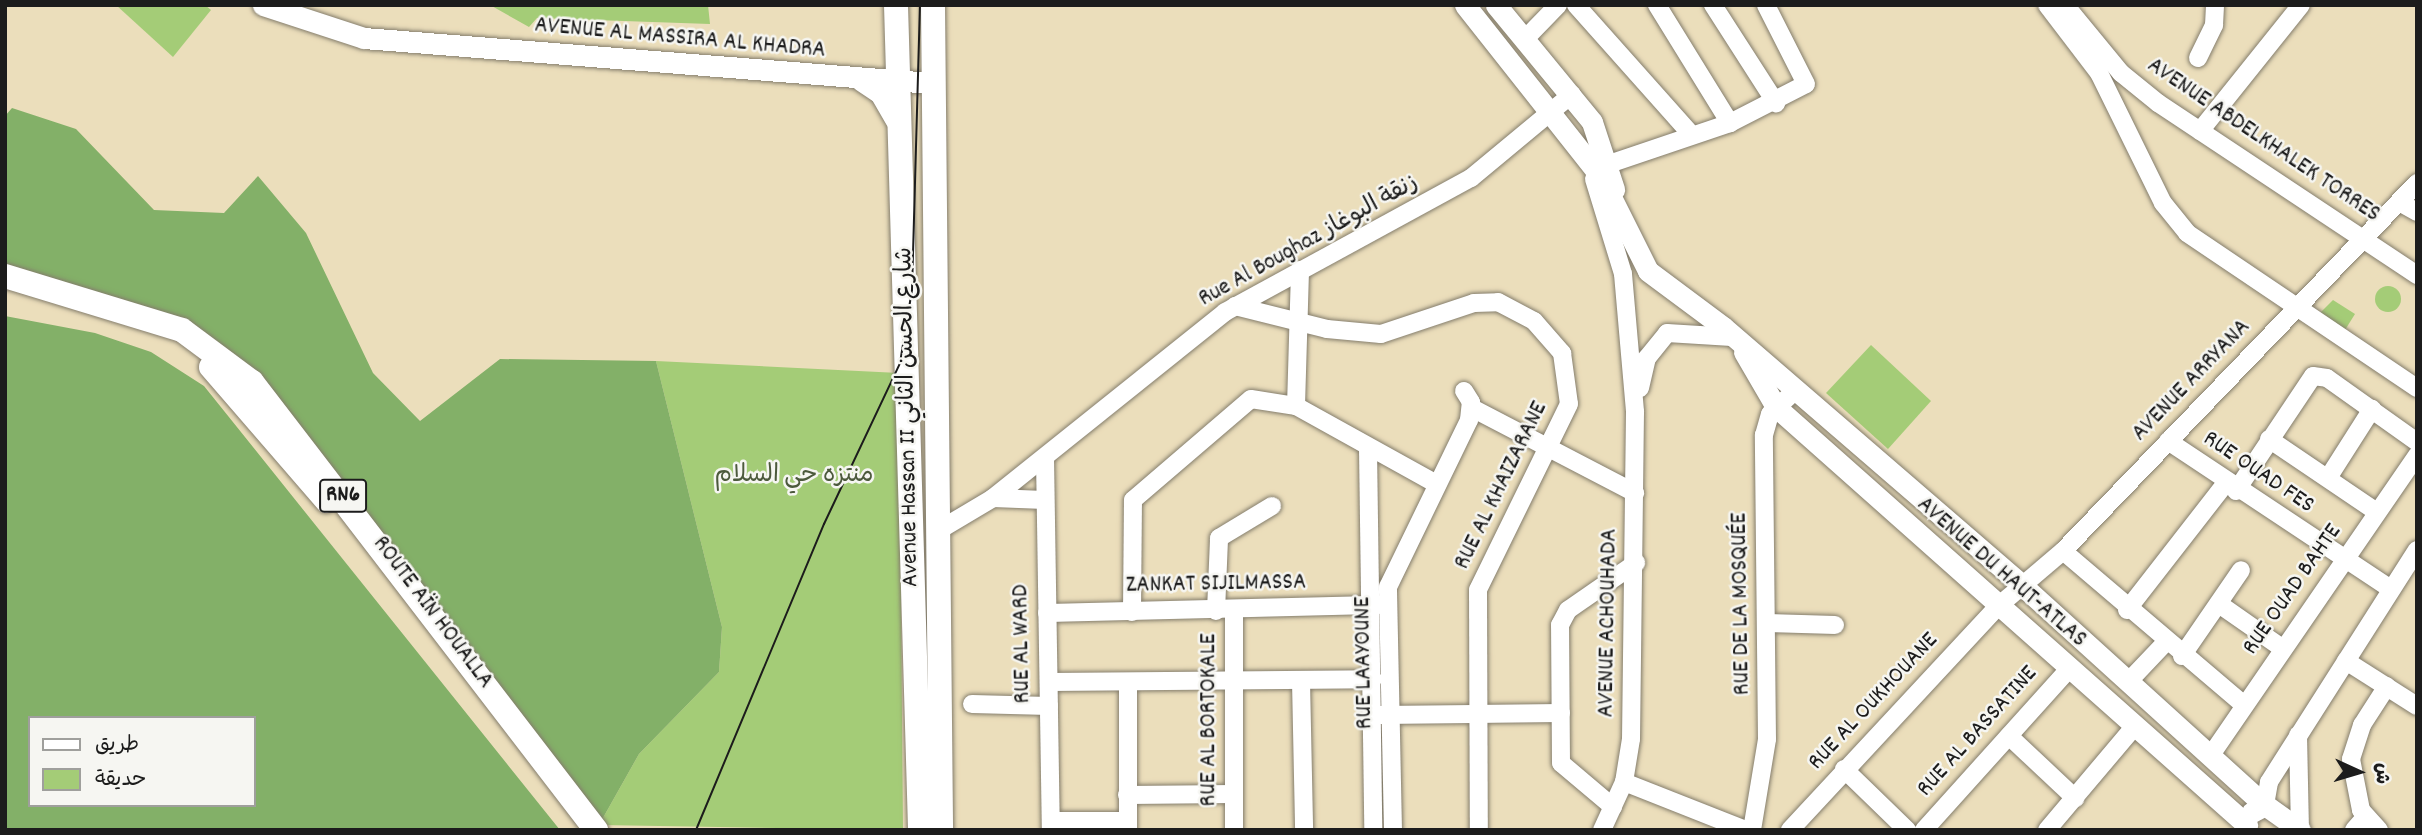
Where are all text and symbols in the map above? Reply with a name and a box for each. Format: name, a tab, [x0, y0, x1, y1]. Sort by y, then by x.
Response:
street label: AVENUE AL MASSIRA AL KHADRA	[533, 12, 827, 66]
street label: AVENUE ABDELKHALEK TORRES	[2141, 52, 2385, 230]
street label: Rue Al Boughaz زنقة البوغاز	[1194, 170, 1424, 314]
street label: Avenue Hassan II شارع الحسن الثاني	[892, 247, 926, 587]
street label: AVENUE ARRYANA	[2127, 314, 2257, 448]
street label: RUE AL KHAIZARANE	[1449, 397, 1555, 575]
street label: RUE OUAD FES	[2197, 425, 2319, 521]
park label: منتزه حي السلام	[715, 463, 873, 491]
road number: RN6	[318, 476, 368, 516]
street label: AVENUE DU HAUT-ATLAS	[1910, 491, 2092, 655]
street label: RUE DE LA MOSQUÉE	[1726, 512, 1758, 696]
street label: RUE OUAD BAHTE	[2237, 519, 2349, 661]
street label: AVENUE ACHOUHADA	[1593, 528, 1625, 718]
street label: ROUTE AÏN HOUALLA	[365, 531, 499, 695]
street label: ZANKAT SIJILMASSA	[1126, 569, 1306, 601]
street label: RUE AL WARD	[1008, 584, 1038, 704]
street label: RUE LAAYOUNE	[1349, 596, 1381, 730]
street label: RUE AL OUKHOUANE	[1803, 627, 1945, 777]
street label: RUE AL BORTOKALE	[1196, 633, 1224, 807]
street label: RUE AL BASSATINE	[1912, 660, 2044, 804]
legend	[28, 716, 256, 807]
text: طريق	[95, 731, 139, 761]
north arrow	[2324, 737, 2394, 807]
text: ش	[2366, 762, 2395, 785]
text: حديقة	[95, 766, 146, 796]

